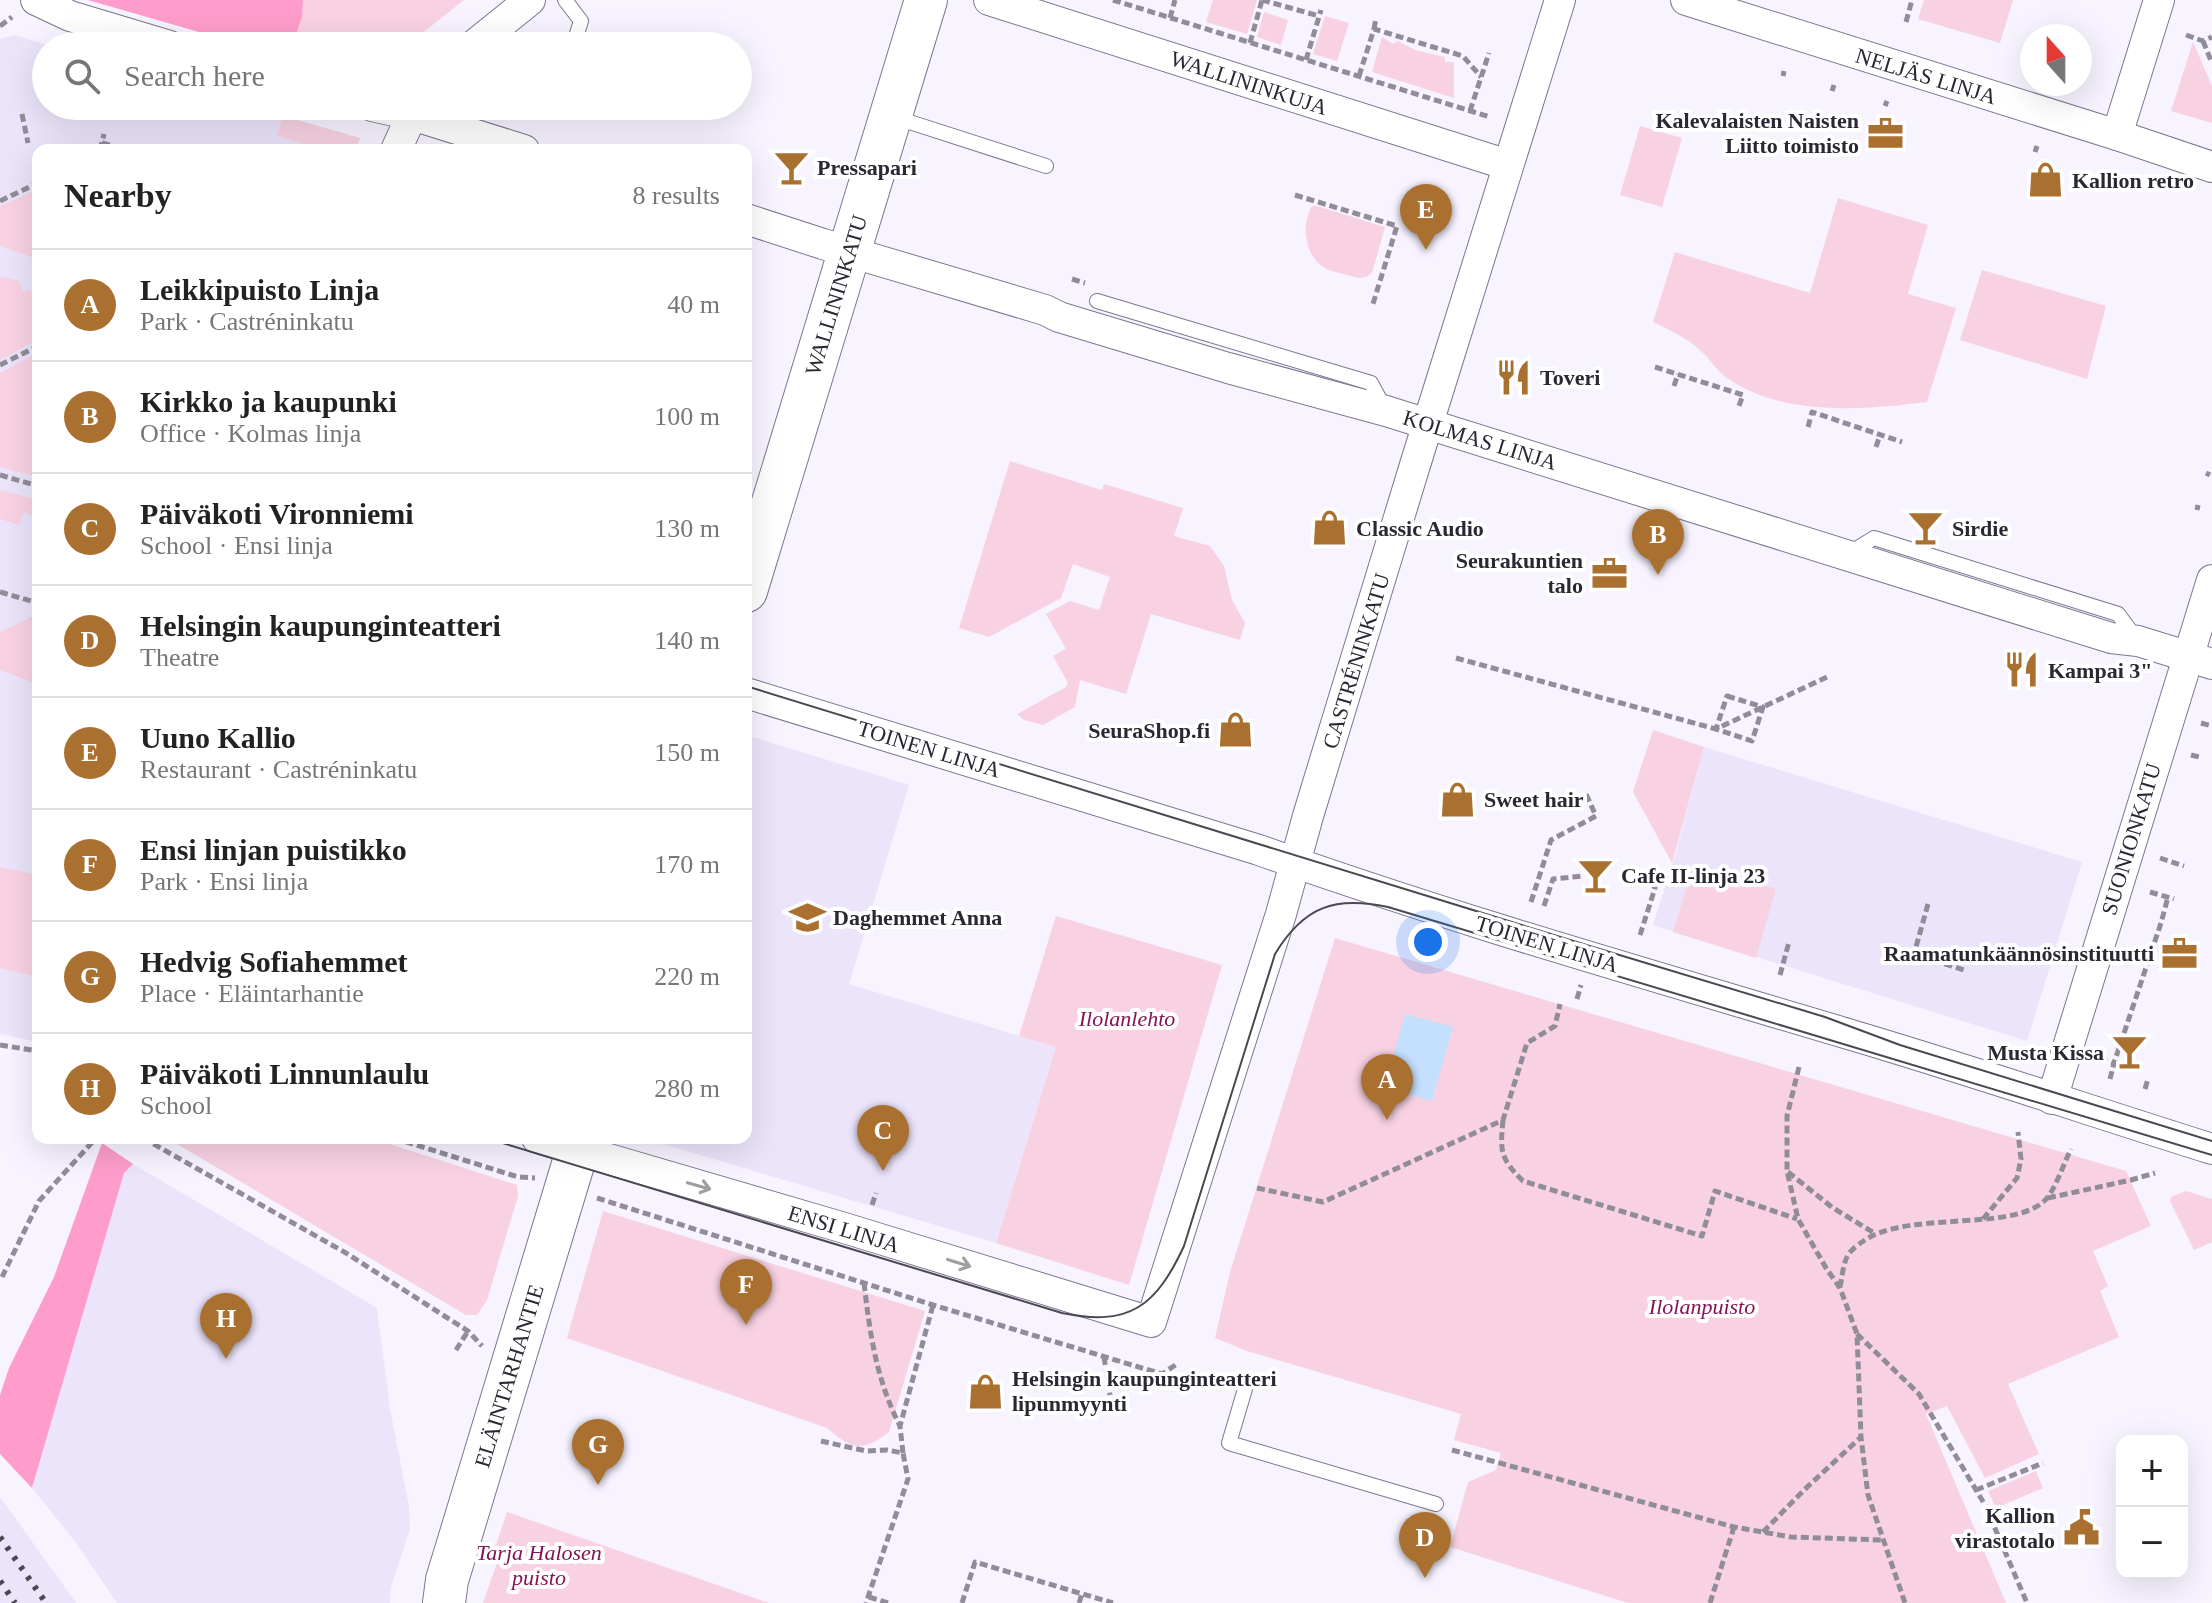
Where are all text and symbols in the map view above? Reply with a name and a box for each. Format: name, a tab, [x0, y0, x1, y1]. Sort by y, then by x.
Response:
north arrow	[2020, 24, 2092, 96]
search box	[32, 32, 752, 120]
street label: NELJÄS LINJA	[1853, 43, 2000, 109]
street label: WALLININKUJA	[1167, 46, 1331, 120]
icon: search	[60, 54, 104, 98]
text: Search here	[124, 59, 265, 92]
place label: Kalevalaisten Naisten Liitto toimisto	[1656, 108, 1859, 158]
office icon: Kalevalaisten Naisten Liitto toimisto	[1866, 114, 1904, 152]
bar icon: Pressapari	[772, 148, 810, 186]
place label: Pressapari	[817, 155, 917, 180]
shop icon: Kallion retro	[2027, 161, 2065, 199]
place label: Kallion retro	[2072, 168, 2194, 193]
text: Nearby	[64, 177, 172, 214]
text: 8 results	[633, 181, 720, 210]
pin: E	[1400, 184, 1452, 250]
street label: WALLININKATU	[800, 212, 872, 378]
text: Leikkipuisto Linja	[140, 273, 379, 306]
text: A	[81, 290, 99, 319]
text: 40 m	[667, 290, 720, 319]
text: Park · Castréninkatu	[140, 307, 354, 336]
restaurant icon: Toveri	[1495, 358, 1533, 396]
place label: Toveri	[1540, 365, 1600, 390]
text: Kirkko ja kaupunki	[140, 385, 397, 418]
text: B	[81, 402, 99, 431]
text: 100 m	[654, 402, 720, 431]
street label: KOLMAS LINJA	[1400, 405, 1560, 475]
text: Office · Kolmas linja	[140, 419, 361, 448]
text: Päiväkoti Vironniemi	[140, 497, 414, 530]
shop icon: Classic Audio	[1311, 509, 1349, 547]
pin: B	[1632, 509, 1684, 575]
bar icon: Sirdie	[1907, 509, 1945, 547]
text: C	[81, 514, 99, 543]
text: 130 m	[654, 514, 720, 543]
place label: Classic Audio	[1356, 516, 1484, 541]
place label: Sirdie	[1952, 516, 2008, 541]
text: School · Ensi linja	[140, 531, 333, 560]
place label: Seurakuntien talo	[1456, 548, 1583, 598]
office icon: Seurakuntien talo	[1590, 554, 1628, 592]
street label: CASTRÉNINKATU	[1317, 570, 1395, 752]
text: Helsingin kaupunginteatteri	[140, 609, 501, 642]
text: D	[81, 626, 99, 655]
text: 140 m	[654, 626, 720, 655]
text: Theatre	[140, 643, 219, 672]
restaurant icon: Kampai 3"	[2003, 651, 2041, 689]
place label: Kampai 3"	[2048, 658, 2153, 683]
shop icon: SeuraShop.fi	[1217, 711, 1255, 749]
street label: TOINEN LINJA	[855, 715, 1004, 783]
place label: SeuraShop.fi	[1088, 718, 1210, 743]
text: Uuno Kallio	[140, 721, 296, 754]
text: E	[81, 738, 99, 767]
text: 150 m	[654, 738, 720, 767]
text: Restaurant · Castréninkatu	[140, 755, 417, 784]
street label: SUONIONKATU	[2096, 760, 2166, 918]
shop icon: Sweet hair	[1439, 780, 1477, 818]
place label: Sweet hair	[1484, 787, 1584, 812]
text: Ensi linjan puistikko	[140, 833, 407, 866]
text: F	[82, 850, 98, 879]
text: 170 m	[654, 850, 720, 879]
bar icon: Cafe II-linja 23	[1576, 856, 1614, 894]
place label: Cafe II-linja 23	[1621, 863, 1765, 888]
text: Park · Ensi linja	[140, 867, 308, 896]
school or university icon: Daghemmet Anna	[788, 898, 826, 936]
place label: Daghemmet Anna	[833, 905, 1002, 930]
street label: TOINEN LINJA	[1473, 910, 1622, 978]
your location	[1408, 922, 1448, 962]
office icon: Raamatunkäännösinstituutti	[2161, 934, 2199, 972]
place label: Raamatunkäännösinstituutti	[1884, 941, 2154, 966]
text: Hedvig Sofiahemmet	[140, 945, 407, 978]
text: G	[80, 962, 100, 991]
text: 220 m	[654, 962, 720, 991]
text: Place · Eläintarhantie	[140, 979, 364, 1008]
park label: Ilolanlehto	[1078, 1006, 1175, 1031]
bar icon: Musta Kissa	[2111, 1033, 2149, 1071]
place label: Musta Kissa	[1987, 1040, 2104, 1065]
pin: A	[1361, 1054, 1413, 1120]
text: Päiväkoti Linnunlaulu	[140, 1057, 429, 1090]
text: H	[80, 1074, 100, 1103]
text: 280 m	[654, 1074, 720, 1103]
text: School	[140, 1091, 212, 1120]
pin: C	[857, 1105, 909, 1171]
one-way arrow	[685, 1179, 711, 1194]
street label: ENSI LINJA	[785, 1200, 903, 1258]
one-way arrow	[945, 1256, 971, 1271]
pin: F	[720, 1259, 772, 1325]
street label: ELÄINTARHANTIE	[469, 1281, 549, 1471]
pin: H	[200, 1293, 252, 1359]
park label: Ilolanpuisto	[1648, 1294, 1755, 1319]
place label: Helsingin kaupunginteatteri lipunmyynti	[1012, 1366, 1277, 1416]
shop icon: Helsingin kaupunginteatteri lipunmyynti	[967, 1372, 1005, 1410]
pin: G	[572, 1419, 624, 1485]
map controls	[2116, 1435, 2188, 1579]
button: +	[2116, 1435, 2188, 1507]
place label: Kallion virastotalo	[1955, 1503, 2055, 1553]
button: −	[2116, 1507, 2188, 1579]
public building icon: Kallion virastotalo	[2062, 1509, 2100, 1547]
pin: D	[1399, 1512, 1451, 1578]
park label: Tarja Halosen puisto	[476, 1540, 602, 1590]

